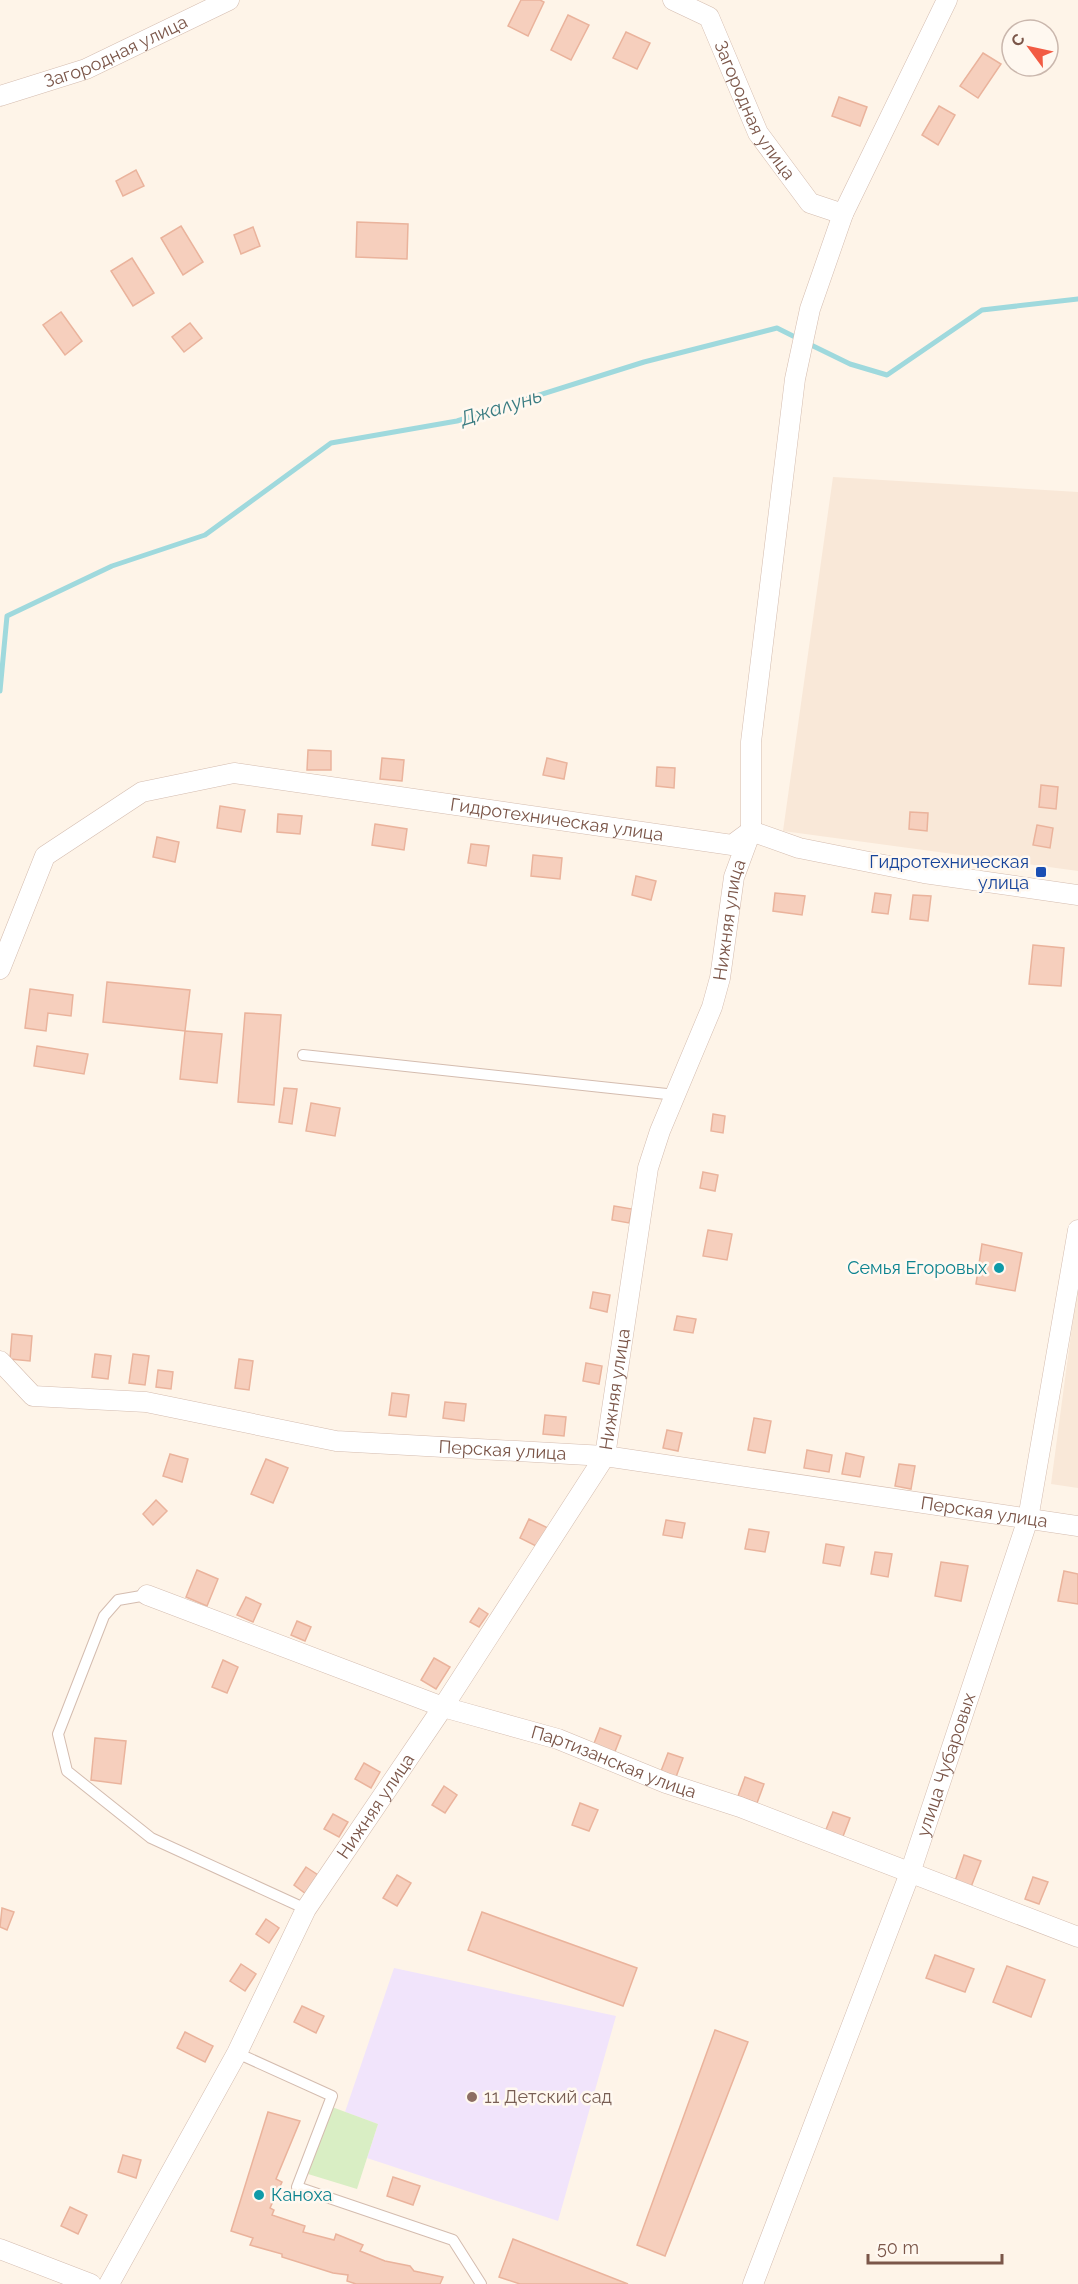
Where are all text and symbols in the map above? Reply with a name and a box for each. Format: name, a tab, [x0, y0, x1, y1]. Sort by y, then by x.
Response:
street label: Загородная улица	[41, 11, 190, 92]
north arrow	[1000, 18, 1060, 78]
text: С	[1007, 30, 1029, 50]
street label: Загородная улица	[710, 37, 800, 184]
water label: Джалунь	[456, 383, 545, 431]
street label: Гидротехническая улица	[449, 793, 665, 845]
place label: Гидротехническая улица	[869, 851, 1029, 893]
street label: Нижняя улица	[709, 856, 750, 982]
marker: Гидротехническая улица	[1034, 865, 1048, 879]
place label: Семья Егоровых	[847, 1257, 987, 1278]
marker: Семья Егоровых	[992, 1261, 1006, 1275]
street label: Нижняя улица	[595, 1327, 634, 1451]
street label: Перская улица	[438, 1436, 567, 1464]
street label: Перская улица	[919, 1492, 1049, 1531]
street label: улица Чубаровых	[912, 1690, 979, 1839]
street label: Партизанская улица	[529, 1721, 699, 1802]
street label: Нижняя улица	[332, 1749, 418, 1862]
place label: 11 Детский сад	[484, 2086, 612, 2107]
marker: 11 Детский сад	[465, 2090, 479, 2104]
place label: Каноха	[271, 2184, 332, 2205]
marker: Каноха	[252, 2188, 266, 2202]
scale bar	[868, 2227, 1002, 2265]
text: 50 m	[877, 2237, 919, 2258]

